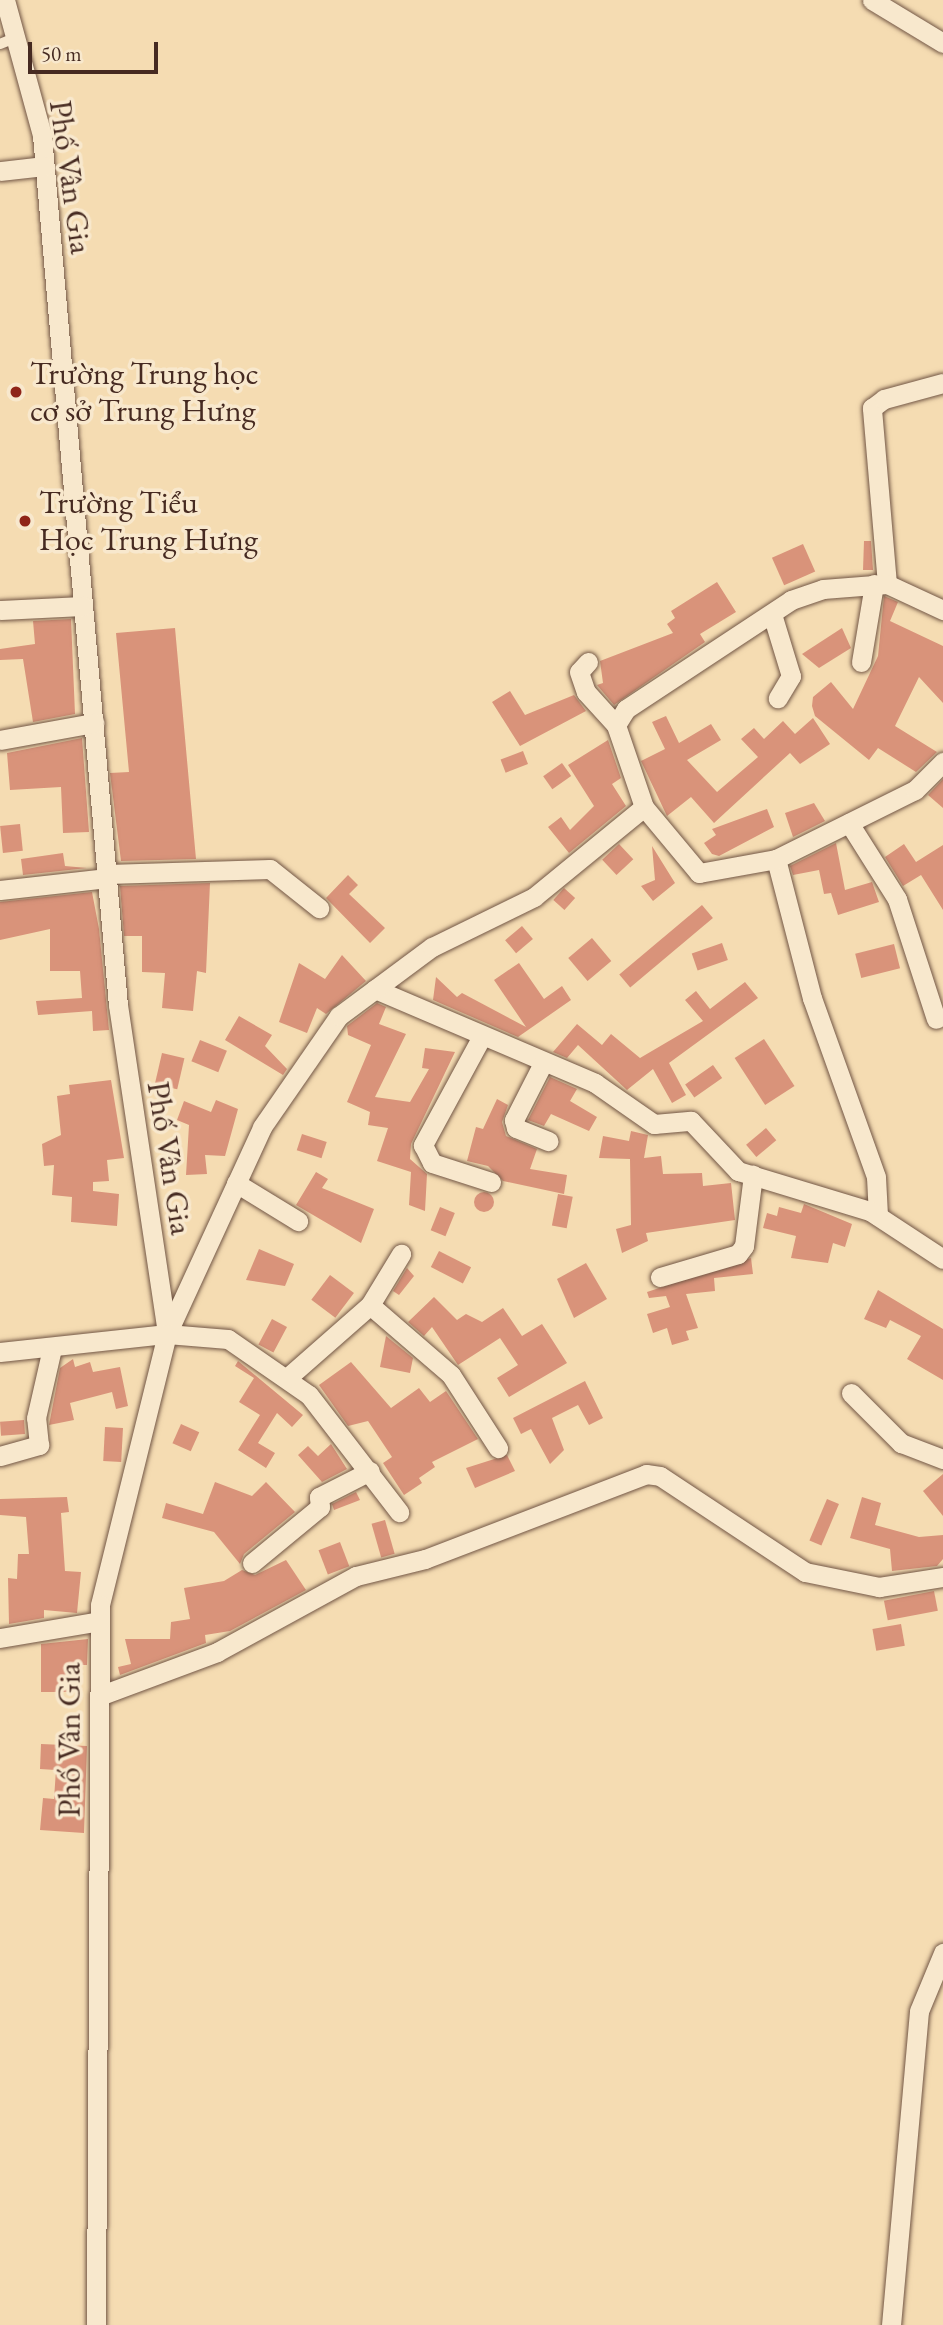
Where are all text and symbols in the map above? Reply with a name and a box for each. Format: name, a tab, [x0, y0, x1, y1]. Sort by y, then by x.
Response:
scale bar	[32, 28, 161, 72]
text: 50 m	[41, 40, 82, 67]
street label: Phố Vân Gia	[41, 98, 101, 256]
place label: Trường Trung học cơ sở Trung Hưng	[30, 355, 259, 430]
marker: Trường Trung học cơ sở Trung Hưng	[8, 384, 24, 400]
place label: Trường Tiểu Học Trung Hưng	[39, 484, 258, 559]
marker: Trường Tiểu Học Trung Hưng	[17, 513, 33, 529]
street label: Phố Vân Gia	[139, 1079, 201, 1237]
street label: Phố Vân Gia	[50, 1663, 88, 1817]

